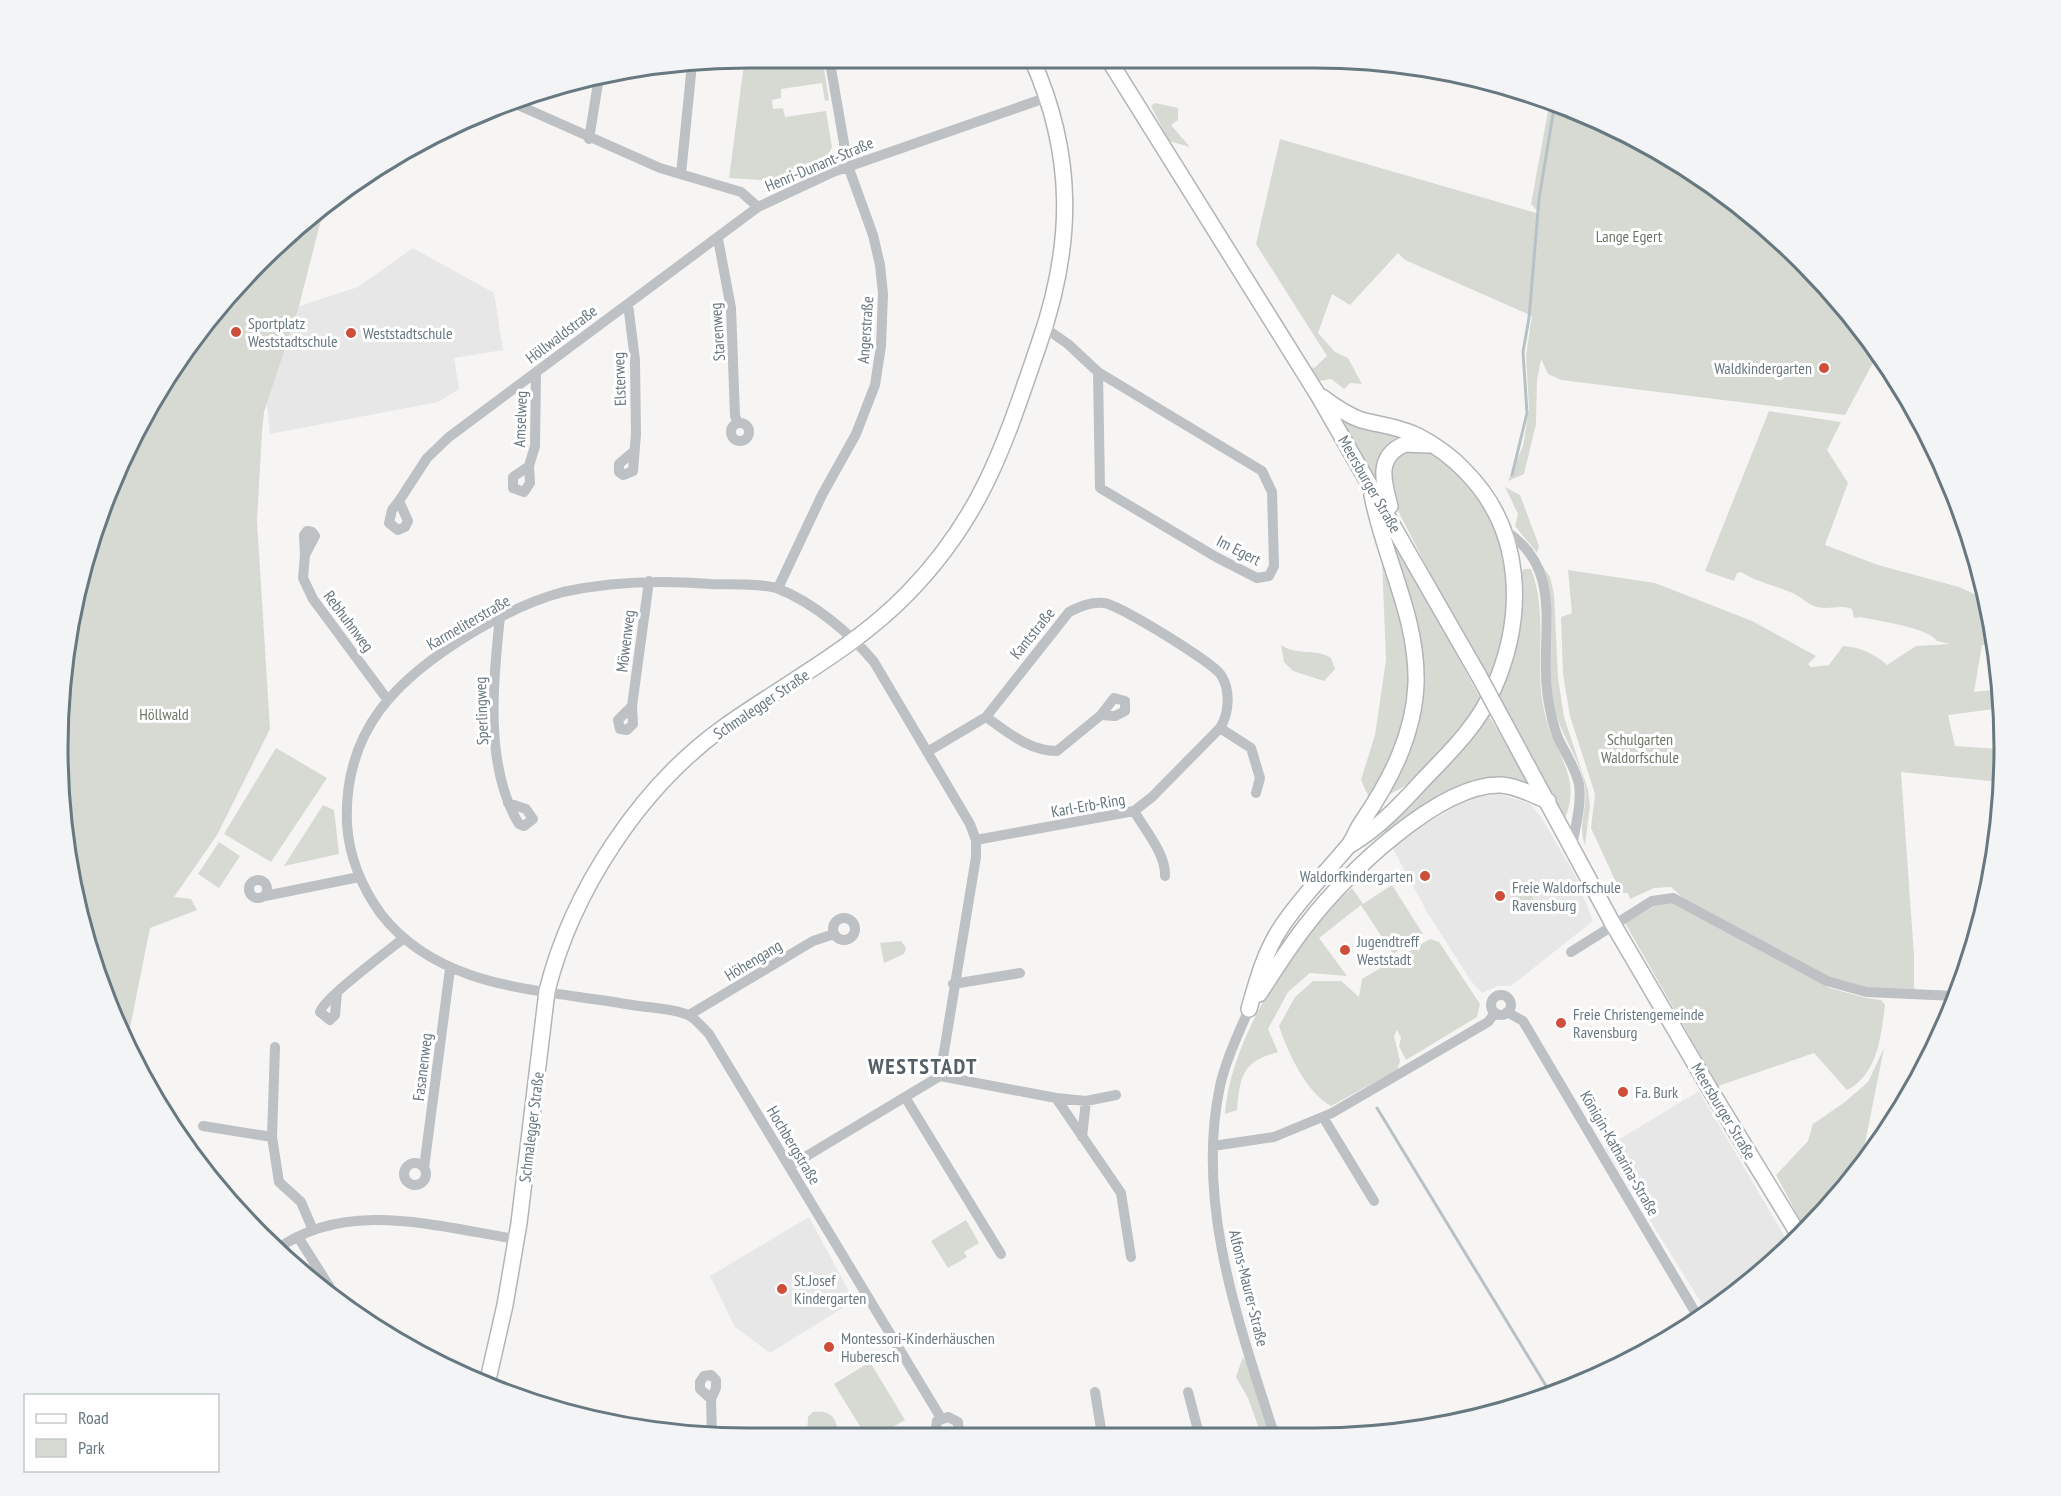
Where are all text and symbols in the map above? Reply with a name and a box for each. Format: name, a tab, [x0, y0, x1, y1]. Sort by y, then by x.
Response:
street label: Henri-Dunant-Straße	[762, 132, 876, 196]
park label: Lange Egert	[1596, 226, 1663, 246]
street label: Angerstraße	[853, 296, 877, 364]
street label: Höllwaldstraße	[521, 301, 601, 367]
street label: Starenweg	[705, 302, 729, 362]
place label: Sportplatz Weststadtschule	[248, 313, 338, 351]
place label: Weststadtschule	[363, 323, 453, 343]
marker: Sportplatz Weststadtschule	[229, 325, 243, 339]
marker: Weststadtschule	[344, 326, 358, 340]
street label: Elsterweg	[608, 352, 630, 406]
place label: Waldkindergarten	[1714, 358, 1812, 378]
marker: Waldkindergarten	[1817, 361, 1831, 375]
street label: Amselweg	[509, 390, 531, 448]
street label: Meersburger Straße	[1334, 432, 1406, 536]
street label: Im Egert	[1213, 530, 1265, 570]
street label: Rebhuhnweg	[320, 586, 378, 656]
street label: Karmeliterstraße	[423, 590, 513, 654]
street label: Kantstraße	[1005, 603, 1059, 663]
street label: Möwenweg	[611, 609, 639, 673]
street label: Schmalegger Straße	[709, 665, 813, 743]
street label: Sperlingweg	[470, 676, 492, 746]
park label: Höllwald	[139, 704, 189, 724]
park label: Schulgarten Waldorfschule	[1601, 729, 1679, 767]
street label: Karl-Erb-Ring	[1050, 789, 1126, 821]
place label: Waldorfkindergarten	[1300, 866, 1413, 886]
marker: Waldorfkindergarten	[1418, 869, 1432, 883]
place label: Freie Waldorfschule Ravensburg	[1512, 877, 1621, 915]
marker: Freie Waldorfschule Ravensburg	[1493, 889, 1507, 903]
place label: Jugendtreff Weststadt	[1356, 931, 1420, 969]
street label: Höhengang	[721, 935, 785, 985]
marker: Jugendtreff Weststadt	[1338, 943, 1352, 957]
place label: Freie Christengemeinde Ravensburg	[1573, 1004, 1704, 1042]
marker: Freie Christengemeinde Ravensburg	[1554, 1016, 1568, 1030]
street label: Fasanenweg	[408, 1032, 436, 1102]
district label: WESTSTADT	[867, 1052, 978, 1080]
street label: Meersburger Straße	[1687, 1059, 1761, 1163]
street label: Schmalegger Straße	[514, 1071, 548, 1183]
place label: Fa. Burk	[1635, 1082, 1679, 1102]
marker: Fa. Burk	[1616, 1085, 1630, 1099]
street label: Königin-Katharina-Straße	[1576, 1087, 1664, 1219]
street label: Hochbergstraße	[763, 1102, 825, 1188]
street label: Alfons-Maurer-Straße	[1225, 1228, 1273, 1348]
place label: St.Josef Kindergarten	[794, 1270, 866, 1308]
marker: St.Josef Kindergarten	[775, 1282, 789, 1296]
place label: Montessori-Kinderhäuschen Huberesch	[841, 1328, 995, 1366]
marker: Montessori-Kinderhäuschen Huberesch	[822, 1340, 836, 1354]
legend	[24, 1394, 219, 1472]
text: Road	[78, 1406, 109, 1429]
text: Park	[78, 1436, 105, 1459]

